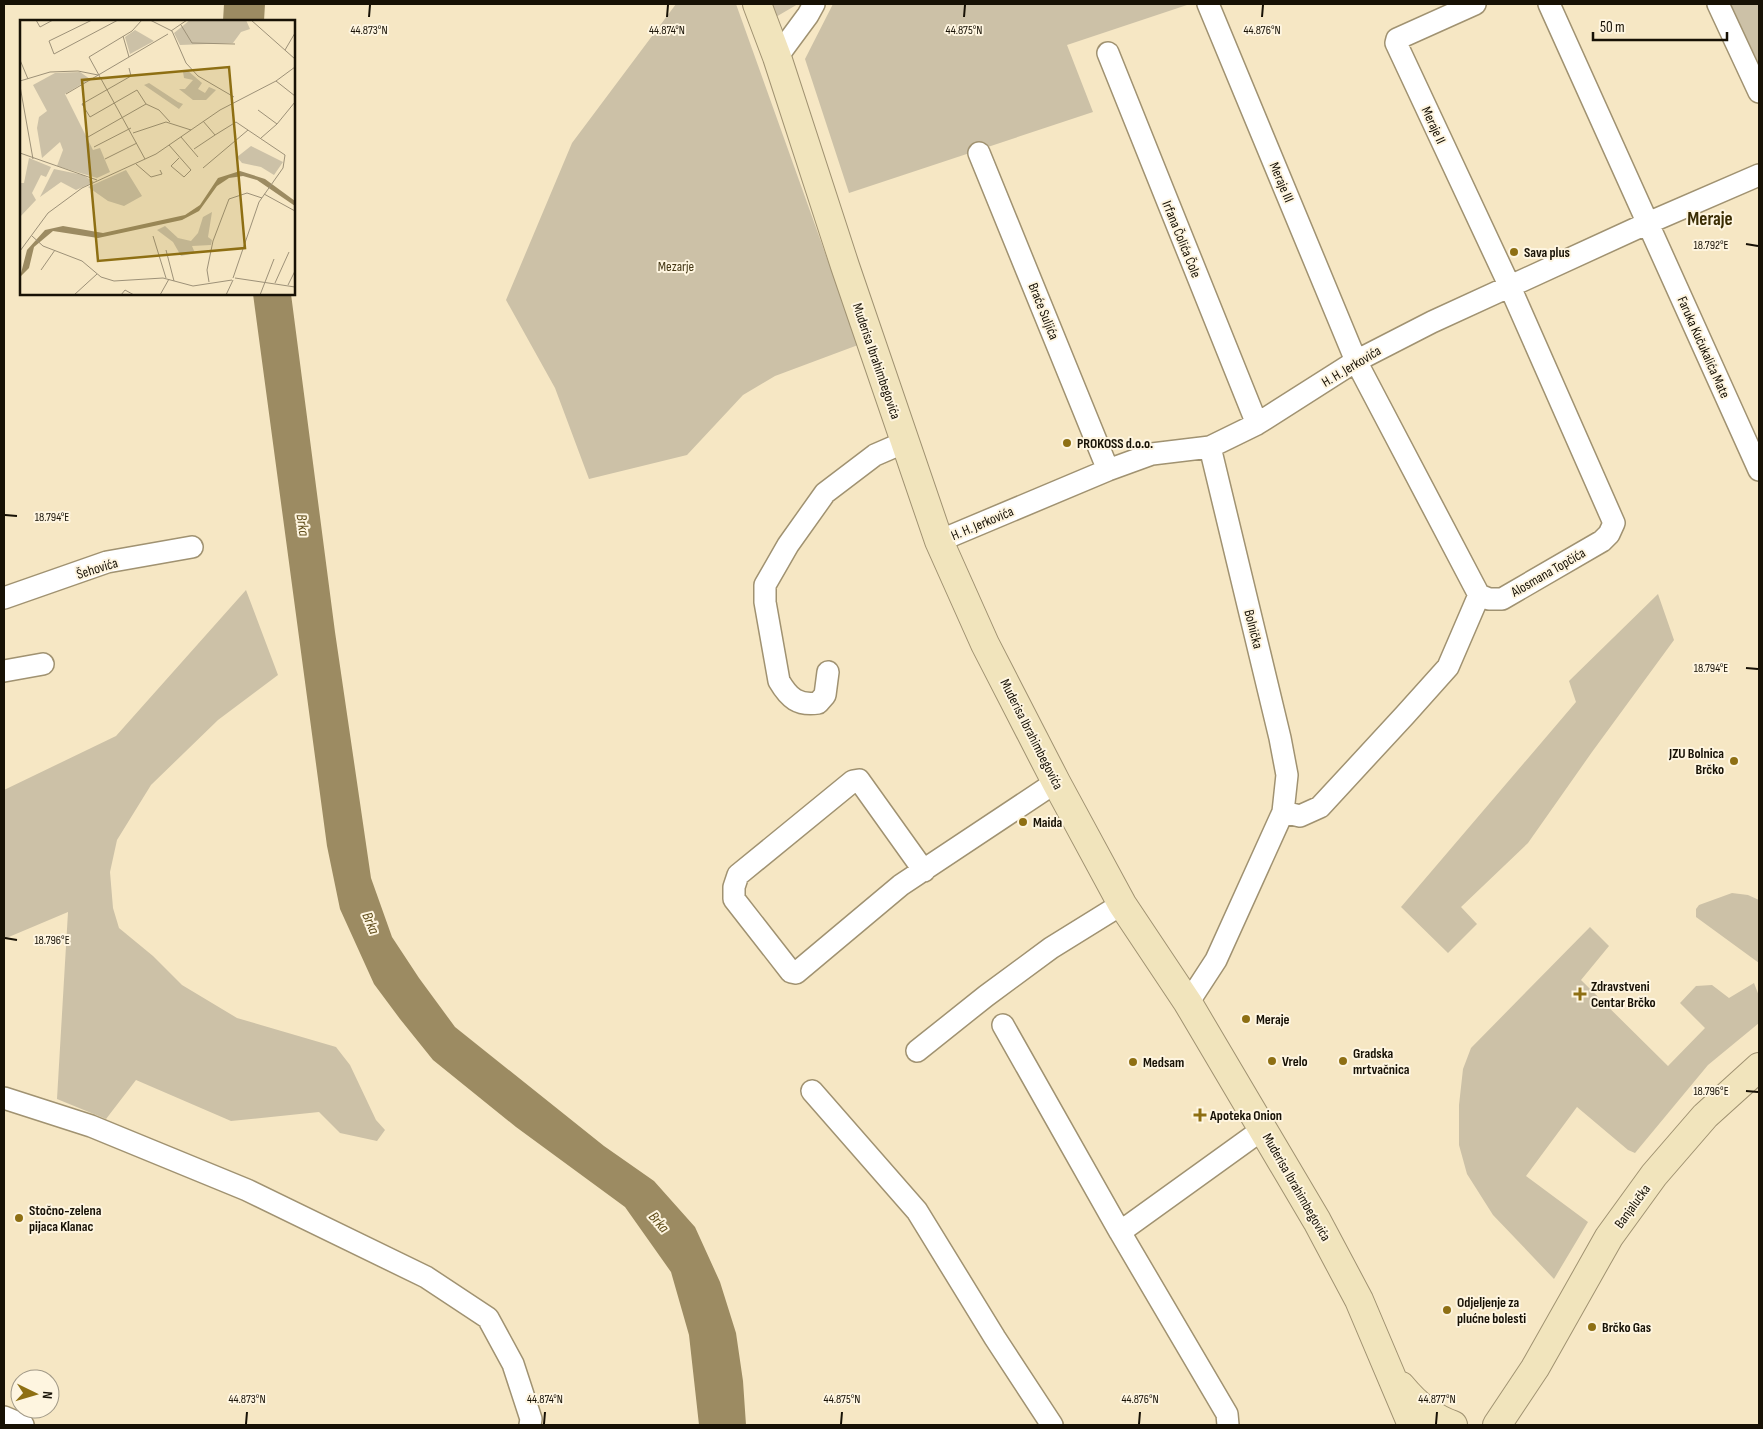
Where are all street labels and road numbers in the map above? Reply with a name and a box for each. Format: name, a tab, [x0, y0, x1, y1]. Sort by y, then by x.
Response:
street label: Meraje II	[1418, 104, 1450, 147]
street label: Meraje III	[1266, 160, 1298, 205]
street label: Irfana Čolića Čole	[1158, 198, 1205, 280]
street label: Braće Suljića	[1025, 280, 1063, 342]
street label: Faruka Kučukalića Mate	[1674, 294, 1734, 401]
street label: Muderisa Ibrahimbegovića	[849, 301, 904, 421]
street label: H. H. Jerkovića	[1319, 342, 1384, 391]
street label: H. H. Jerkovića	[948, 503, 1016, 544]
street label: Alosmana Topčića	[1507, 544, 1588, 601]
street label: Šehovića	[75, 554, 120, 583]
street label: Bolnička	[1240, 608, 1267, 650]
street label: Muderisa Ibrahimbegovića	[996, 676, 1067, 792]
street label: Muderisa Ibrahimbegovića	[1259, 1130, 1334, 1244]
street label: Banjalučka	[1611, 1181, 1654, 1232]

